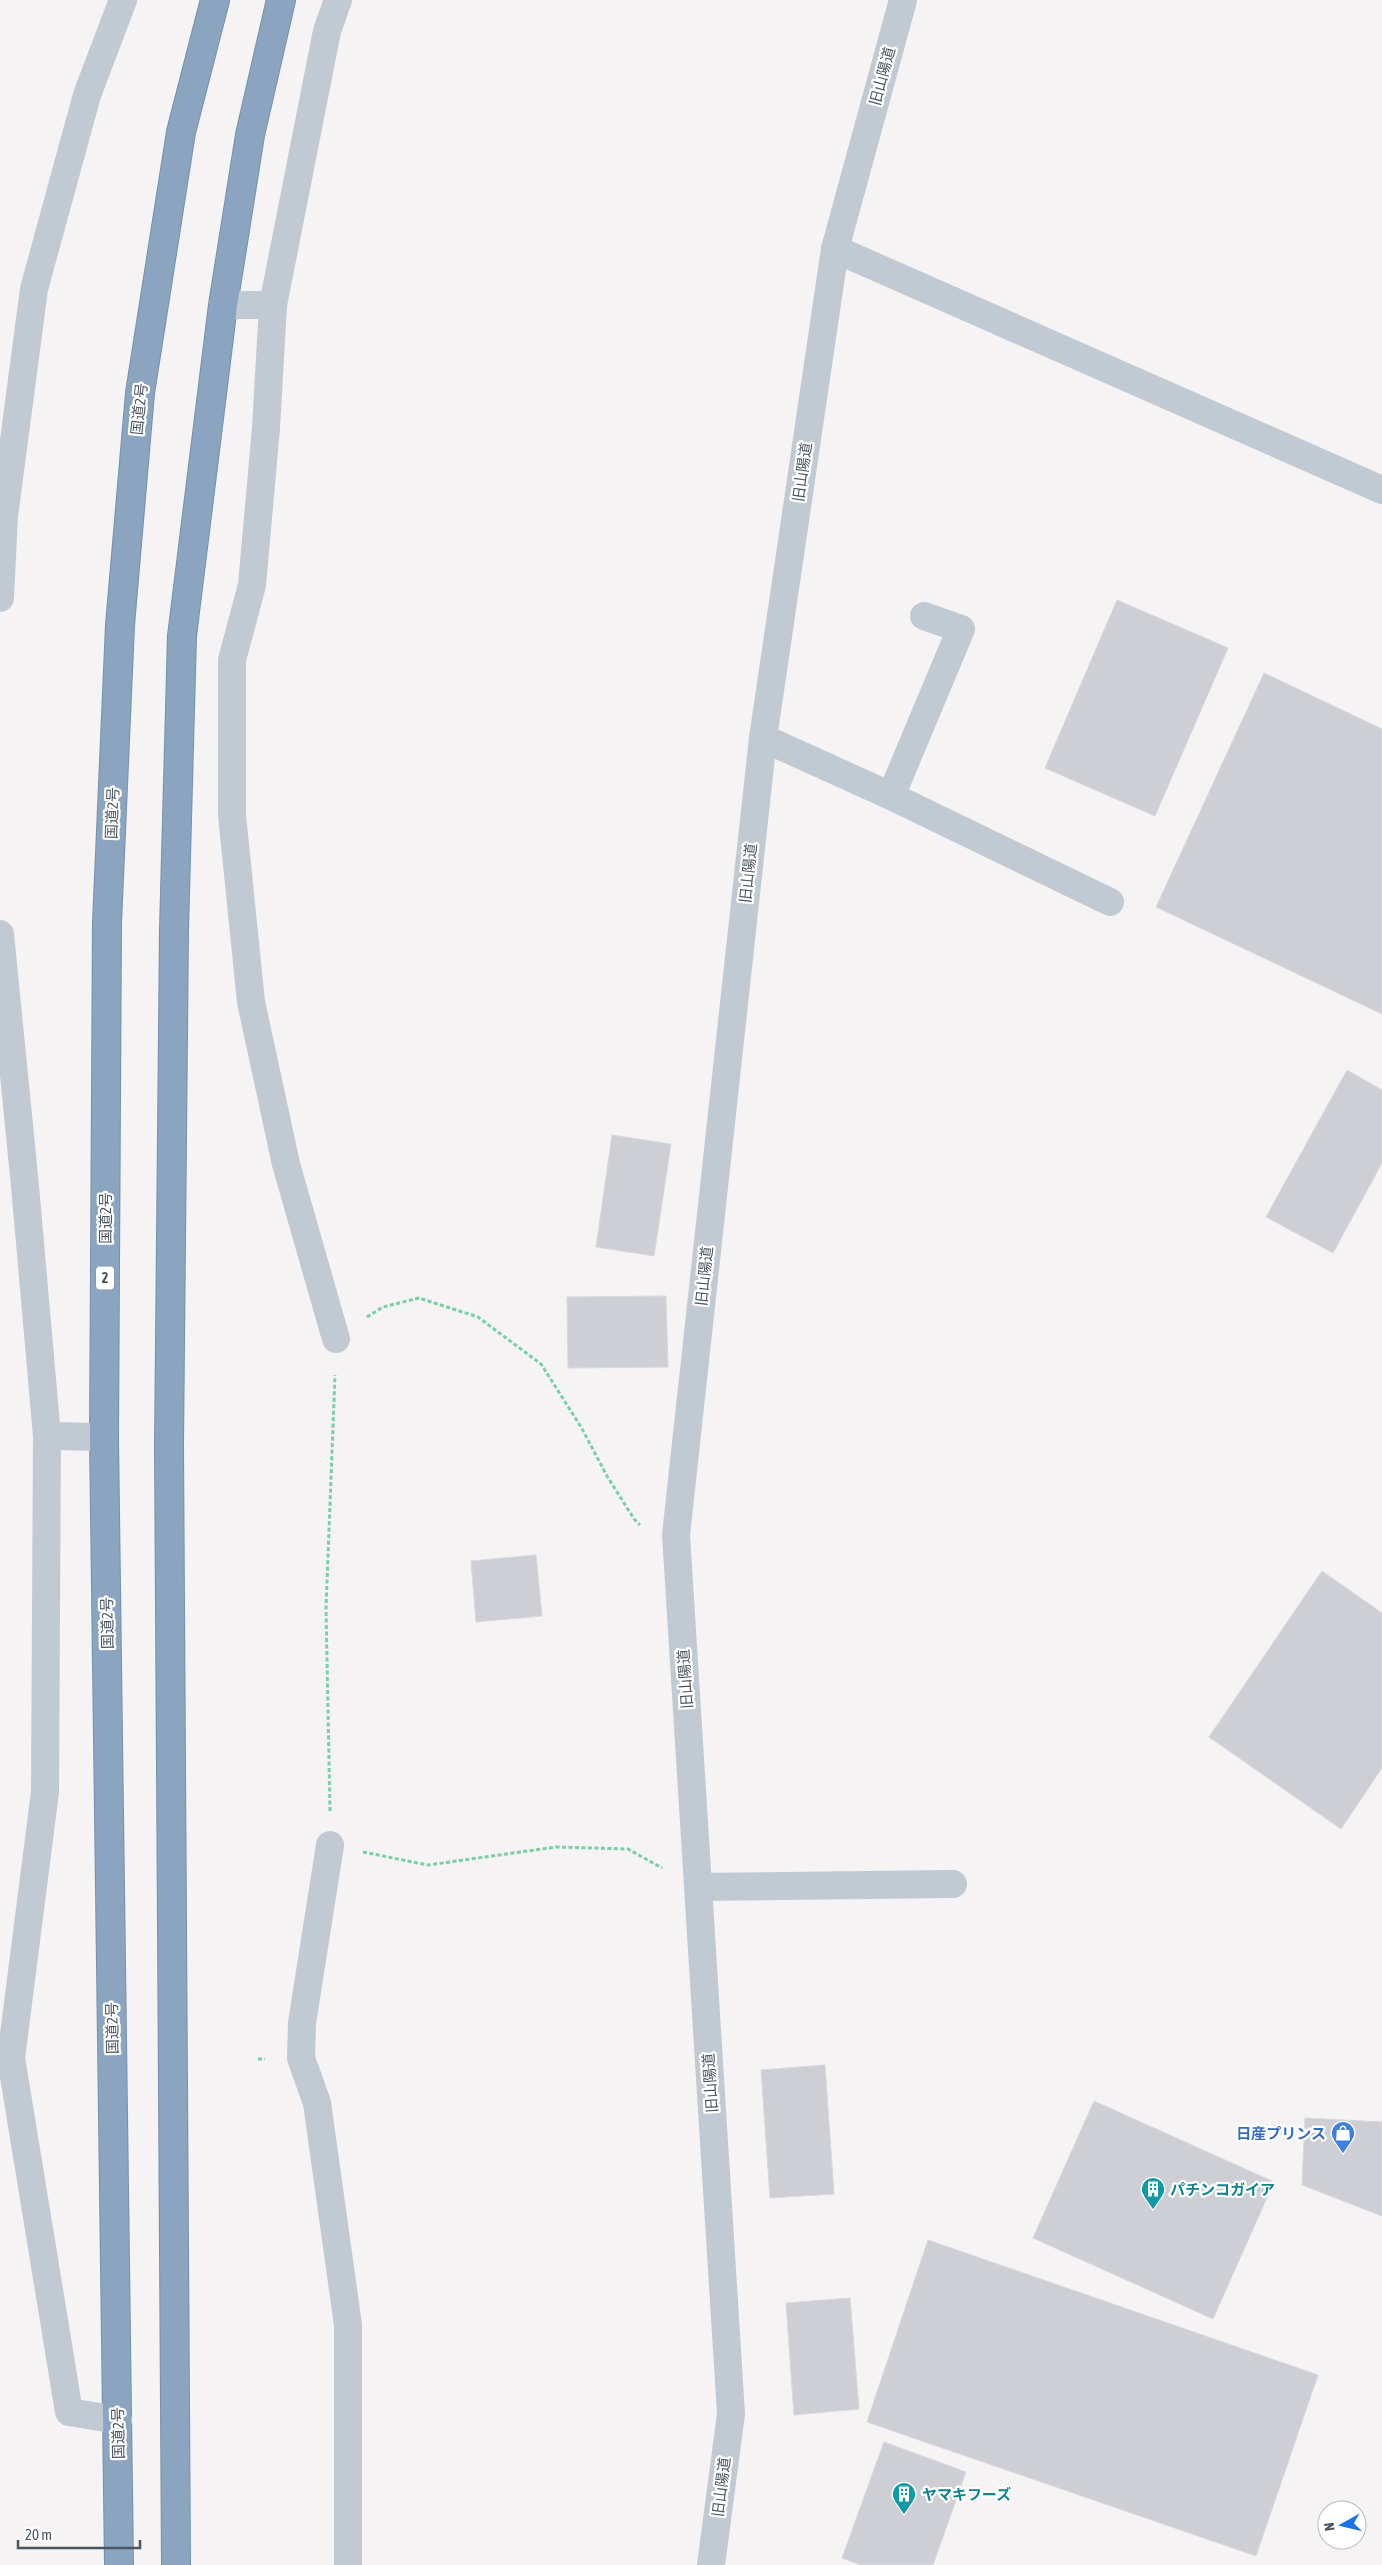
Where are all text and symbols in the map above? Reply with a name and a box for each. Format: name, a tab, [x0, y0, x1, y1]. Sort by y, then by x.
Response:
street label: 旧山陽道	[866, 45, 898, 107]
street label: 国道2号	[128, 382, 150, 436]
street label: 旧山陽道	[789, 441, 815, 503]
street label: 国道2号	[103, 787, 121, 839]
street label: 旧山陽道	[736, 842, 760, 904]
street label: 国道2号	[97, 1192, 114, 1244]
street label: 旧山陽道	[692, 1245, 716, 1307]
road number: 2	[96, 1266, 114, 1290]
street label: 国道2号	[98, 1597, 116, 1649]
street label: 旧山陽道	[674, 1648, 696, 1710]
street label: 国道2号	[103, 2002, 121, 2054]
street label: 旧山陽道	[699, 2052, 721, 2114]
shop icon: 日産プリンス	[1330, 2120, 1356, 2154]
place label: 日産プリンス	[1236, 2125, 1326, 2142]
building icon: パチンコガイア	[1140, 2176, 1166, 2210]
place label: パチンコガイア	[1170, 2181, 1275, 2198]
street label: 国道2号	[109, 2407, 127, 2459]
street label: 旧山陽道	[709, 2456, 733, 2518]
building icon: ヤマキフーズ	[891, 2481, 917, 2515]
place label: ヤマキフーズ	[922, 2486, 1011, 2503]
north arrow	[1317, 2500, 1367, 2550]
scale bar	[18, 2518, 140, 2550]
text: N	[1321, 2522, 1338, 2532]
text: 20 m	[25, 2526, 52, 2543]

